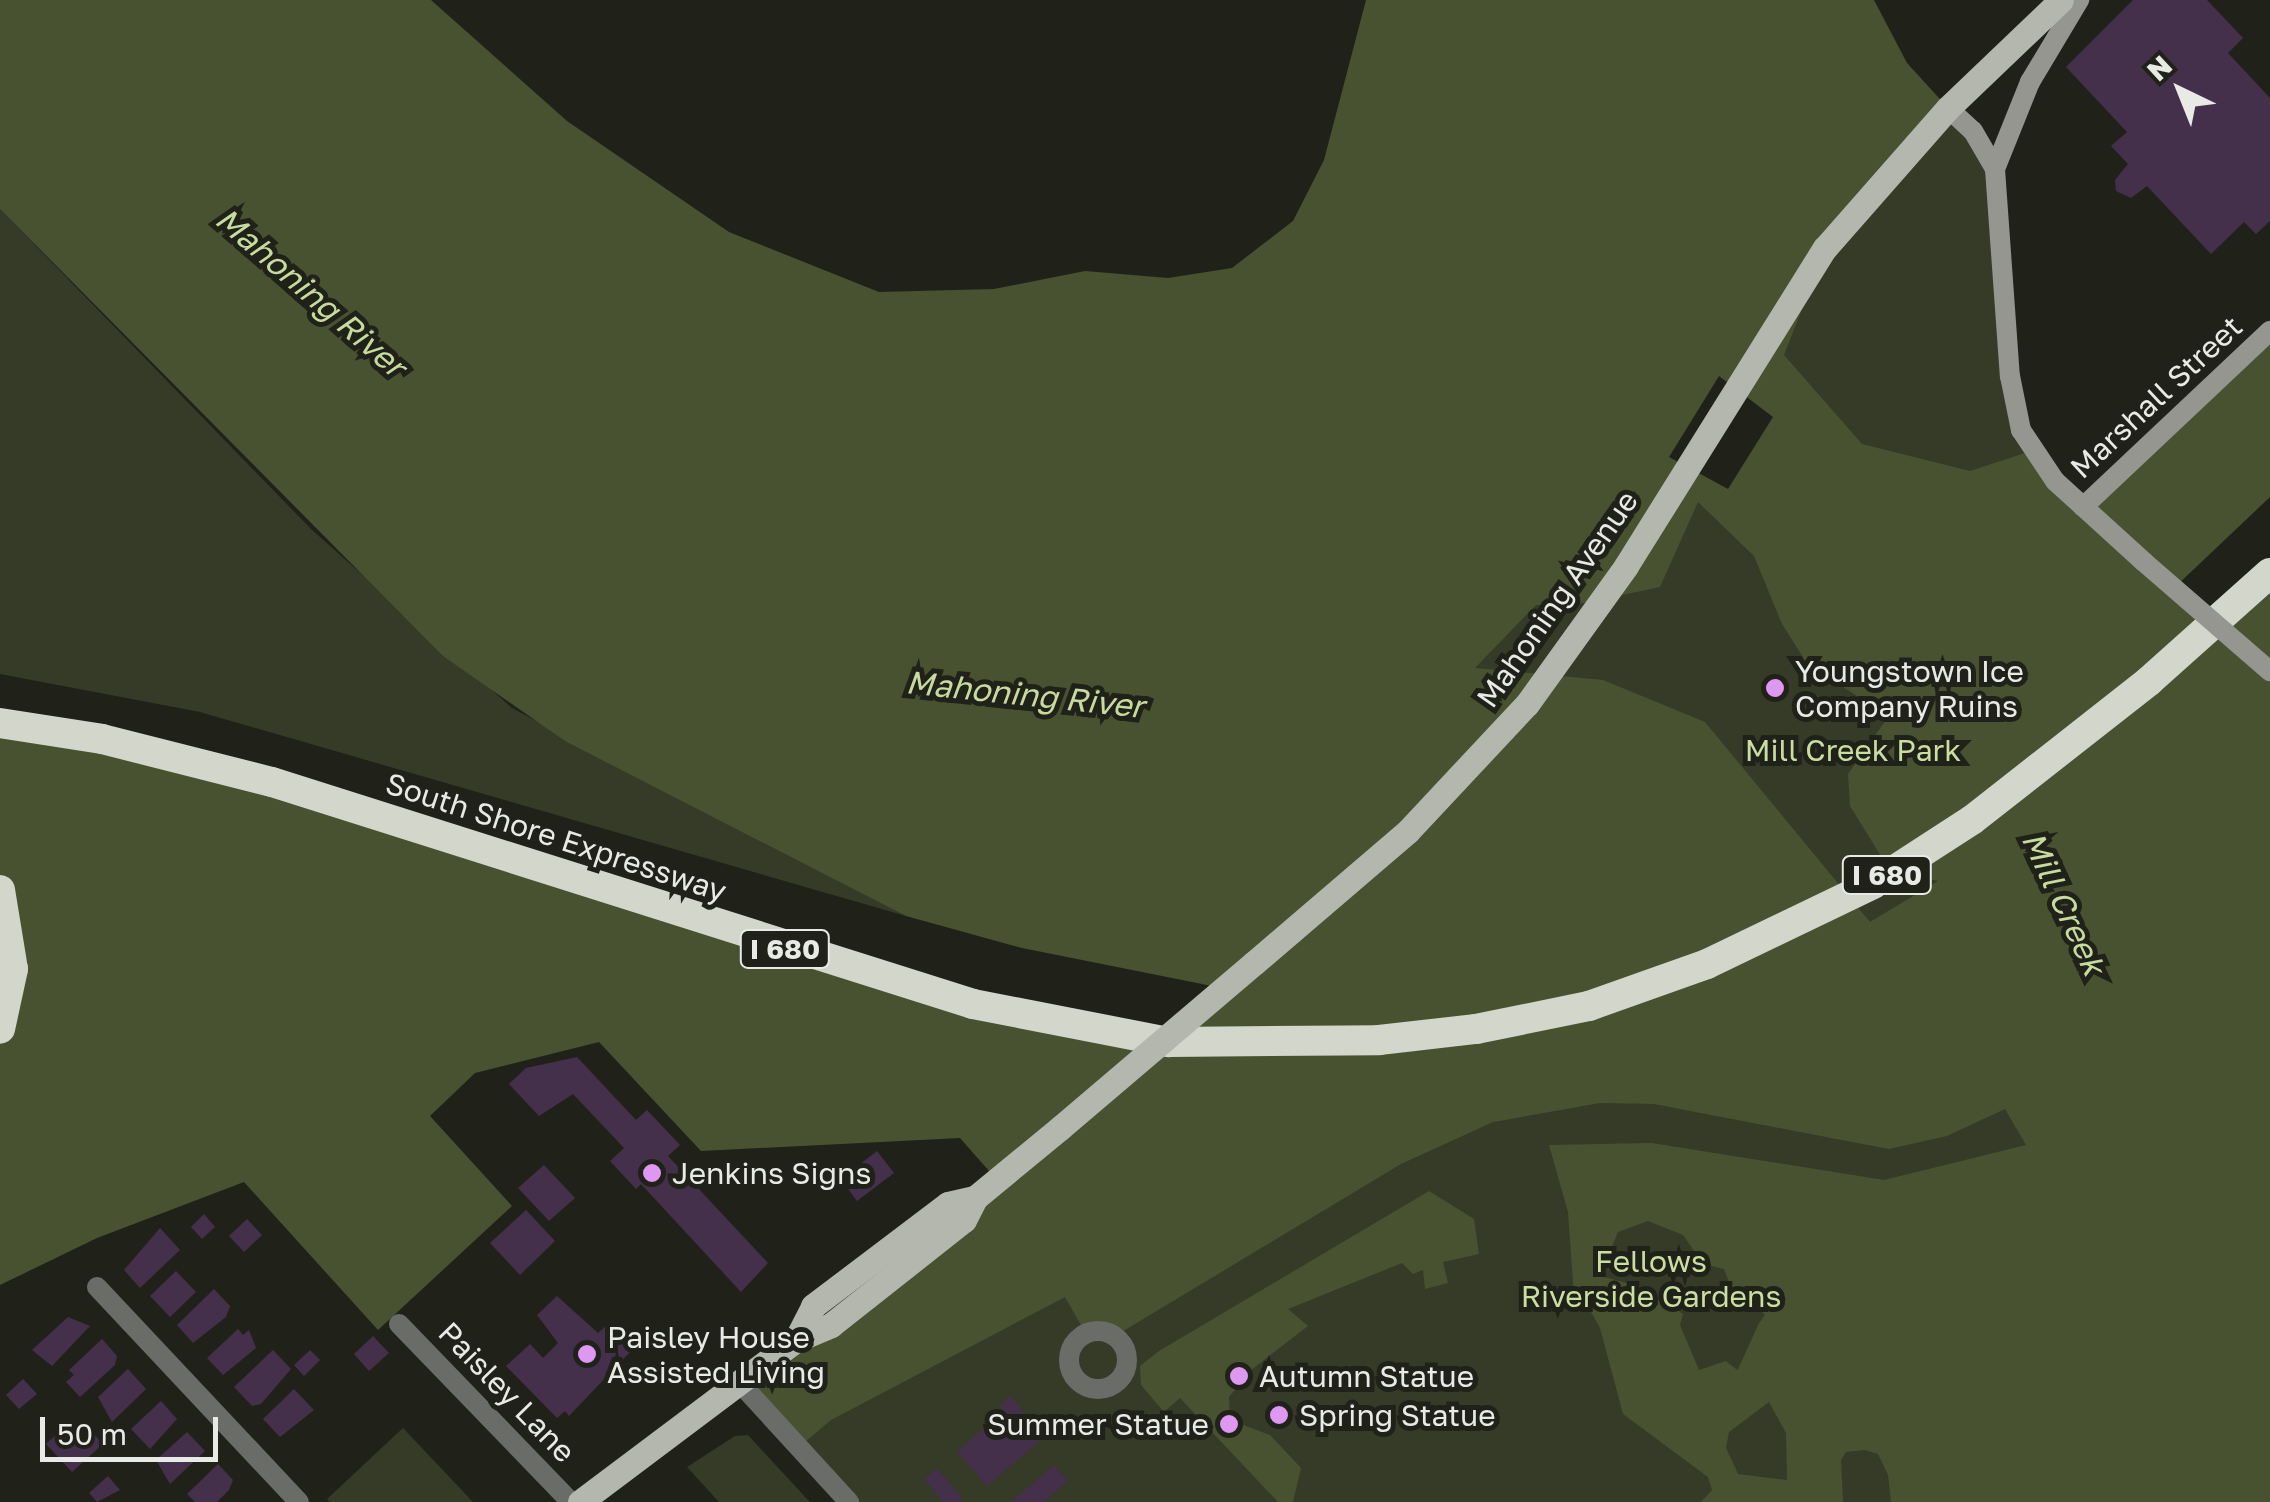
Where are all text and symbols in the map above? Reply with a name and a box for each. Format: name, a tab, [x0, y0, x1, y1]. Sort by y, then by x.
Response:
north arrow	[2130, 40, 2230, 140]
text: N	[2140, 48, 2178, 87]
water label: Mahoning River	[208, 199, 414, 385]
street label: Marshall Street	[2063, 308, 2249, 486]
street label: Mahoning Avenue	[1469, 484, 1645, 714]
place label: Youngstown Ice Company Ruins	[1795, 653, 2024, 724]
water label: Mahoning River	[904, 662, 1146, 726]
marker: Youngstown Ice Company Ruins	[1764, 677, 1786, 699]
park label: Mill Creek Park	[1745, 732, 1961, 768]
street label: South Shore Expressway	[381, 765, 731, 909]
water label: Mill Creek	[2014, 825, 2114, 981]
road number: I 680	[1840, 852, 1934, 898]
road number: I 680	[738, 926, 832, 972]
place label: Jenkins Signs	[672, 1155, 871, 1191]
marker: Jenkins Signs	[641, 1162, 663, 1184]
park label: Fellows Riverside Gardens	[1521, 1243, 1781, 1314]
street label: Paisley Lane	[431, 1314, 583, 1470]
place label: Paisley House Assisted Living	[607, 1319, 825, 1390]
marker: Paisley House Assisted Living	[576, 1343, 598, 1365]
place label: Autumn Statue	[1259, 1358, 1474, 1394]
marker: Autumn Statue	[1228, 1365, 1250, 1387]
scale bar	[45, 1397, 222, 1459]
place label: Spring Statue	[1299, 1397, 1496, 1433]
marker: Spring Statue	[1268, 1404, 1290, 1426]
place label: Summer Statue	[987, 1406, 1209, 1442]
marker: Summer Statue	[1218, 1413, 1240, 1435]
text: 50 m	[57, 1416, 127, 1452]

